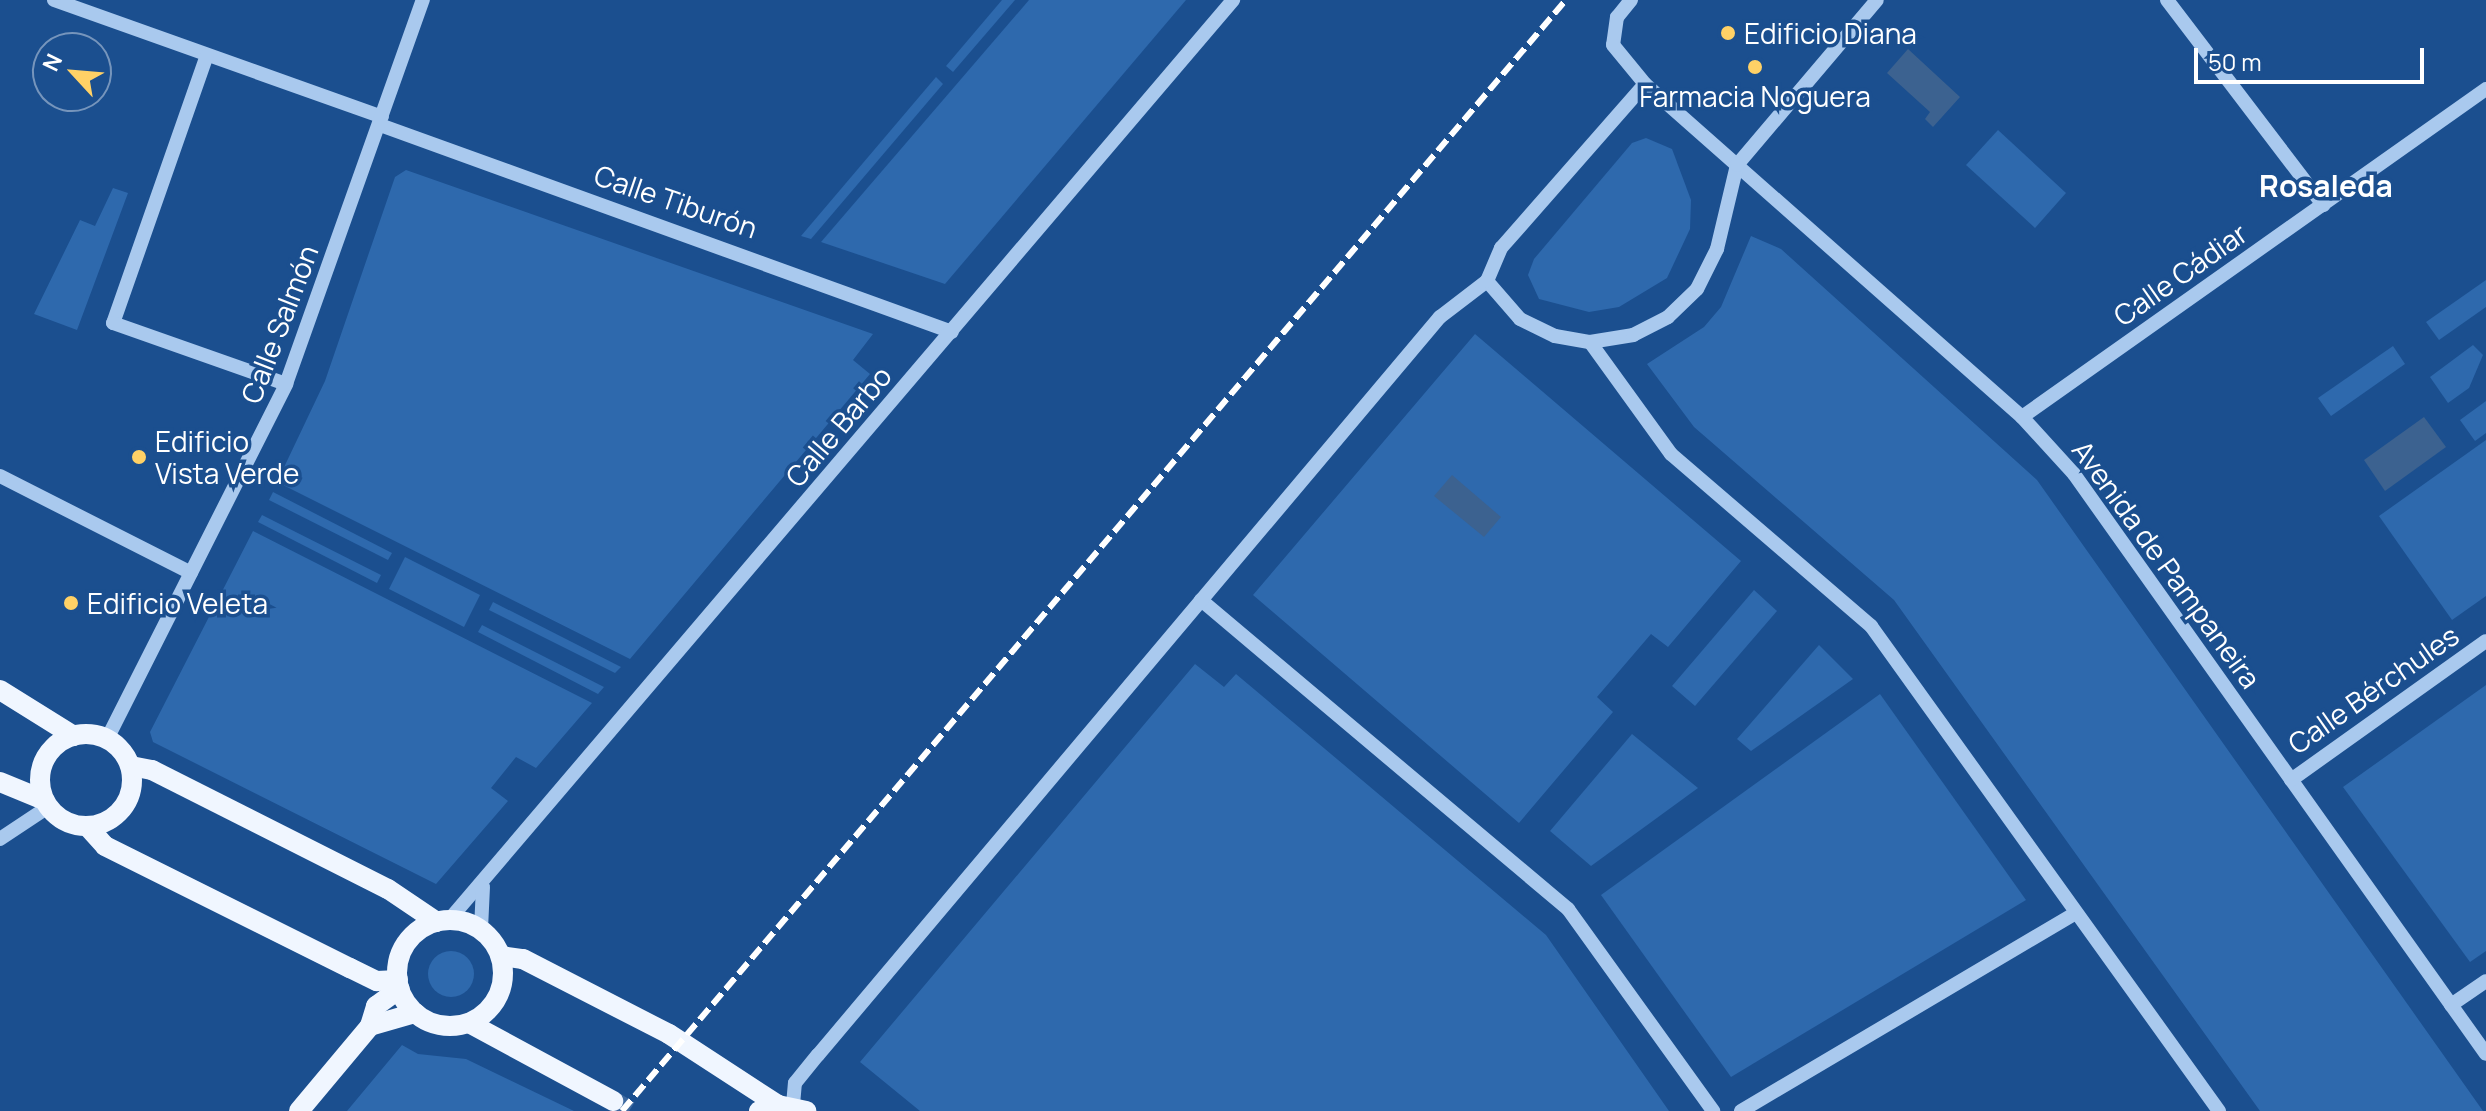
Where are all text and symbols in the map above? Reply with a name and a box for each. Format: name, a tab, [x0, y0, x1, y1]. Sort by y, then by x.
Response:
place label: Edificio Diana	[1744, 16, 1917, 50]
marker: Edificio Diana	[1719, 24, 1737, 42]
north arrow	[32, 32, 112, 112]
scale bar	[2198, 32, 2428, 82]
text: 50 m	[2208, 45, 2262, 78]
text: N	[35, 49, 69, 76]
marker: Farmacia Noguera	[1746, 58, 1764, 76]
place label: Farmacia Noguera	[1639, 79, 1871, 113]
street label: Calle Tiburón	[590, 157, 762, 245]
district label: Rosaleda	[2259, 168, 2393, 204]
street label: Calle Cádiar	[2107, 216, 2253, 332]
street label: Calle Salmón	[233, 240, 325, 408]
street label: Calle Barbo	[778, 359, 898, 493]
place label: Edificio Vista Verde	[155, 424, 299, 490]
street label: Avenida de Pampaneira	[2066, 434, 2268, 694]
marker: Edificio Vista Verde	[130, 448, 148, 466]
place label: Edificio Veleta	[87, 586, 268, 620]
marker: Edificio Veleta	[62, 594, 80, 612]
street label: Calle Bérchules	[2281, 618, 2465, 760]

